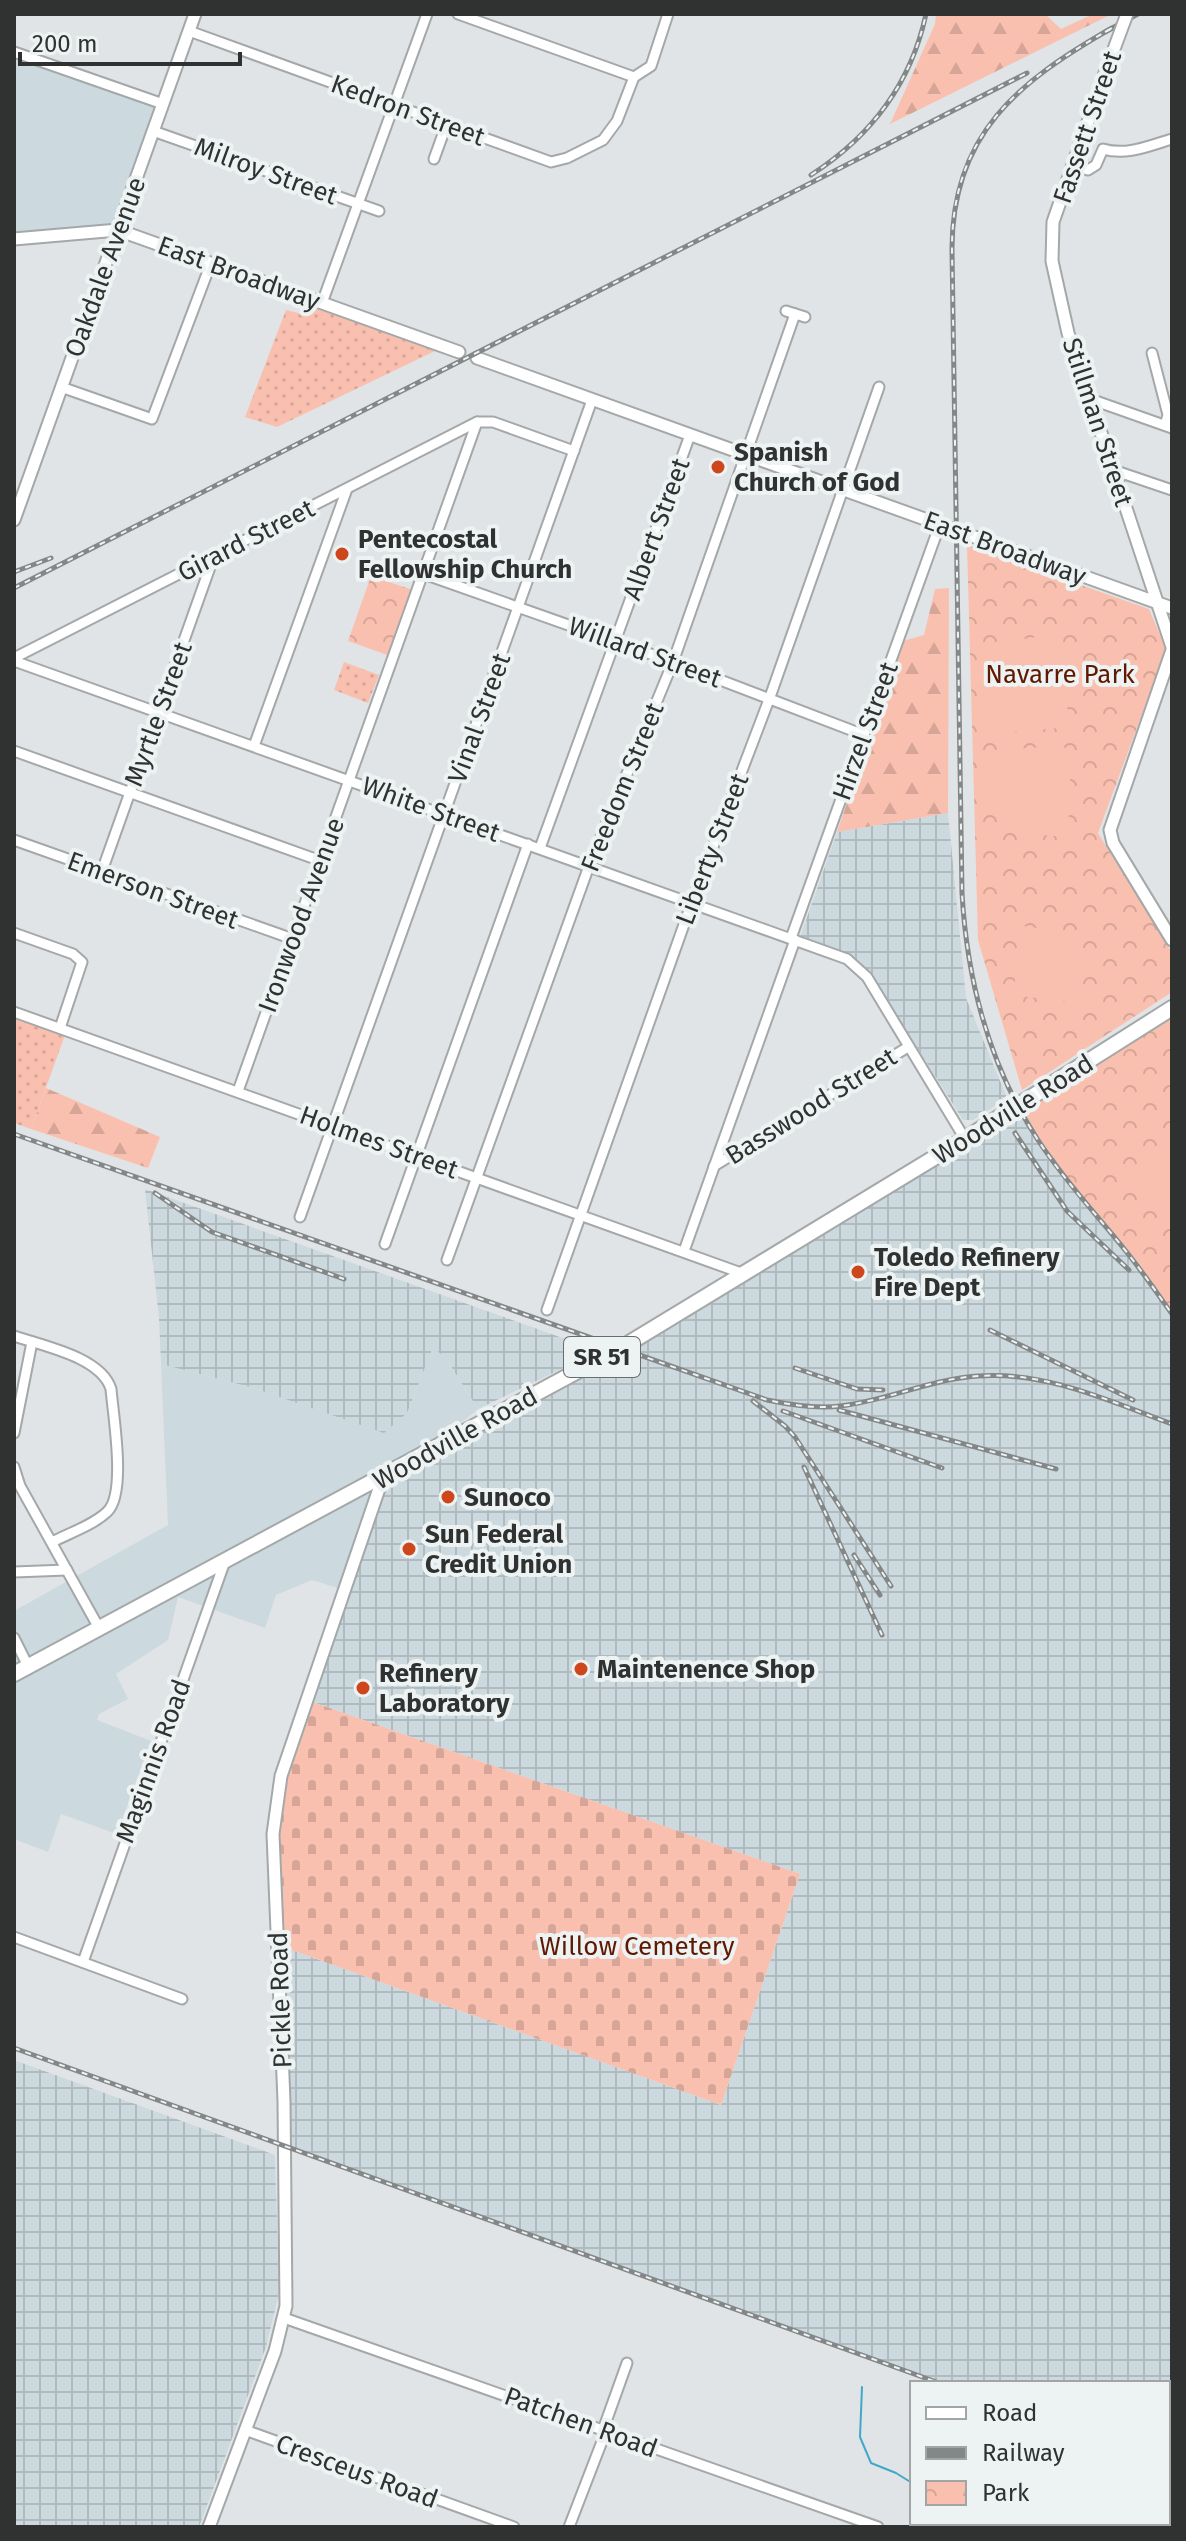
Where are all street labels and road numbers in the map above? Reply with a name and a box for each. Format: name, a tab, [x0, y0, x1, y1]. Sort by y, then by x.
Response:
street label: Fassett Street	[1047, 46, 1128, 208]
street label: Kedron Street	[327, 68, 490, 153]
street label: Milroy Street	[190, 131, 342, 212]
street label: Oakdale Avenue	[59, 173, 152, 361]
street label: East Broadway	[153, 230, 324, 317]
street label: Stillman Street	[1056, 334, 1140, 511]
street label: Albert Street	[616, 453, 697, 604]
street label: Girard Street	[173, 492, 320, 588]
street label: East Broadway	[919, 505, 1090, 592]
street label: Willard Street	[564, 610, 726, 695]
street label: Myrtle Street	[118, 637, 199, 791]
street label: Vinal Street	[442, 648, 517, 787]
street label: Hirzel Street	[826, 657, 905, 805]
street label: Freedom Street	[574, 697, 671, 876]
street label: Liberty Street	[669, 769, 756, 929]
street label: White Street	[358, 770, 505, 849]
street label: Ironwood Avenue	[252, 814, 351, 1017]
street label: Emerson Street	[63, 845, 243, 936]
street label: Basswood Street	[720, 1041, 903, 1171]
street label: Woodville Road	[927, 1048, 1099, 1171]
street label: Holmes Street	[295, 1099, 463, 1186]
road number: SR 51	[564, 1337, 640, 1377]
street label: Woodville Road	[368, 1380, 543, 1496]
street label: Maginnis Road	[110, 1675, 197, 1847]
street label: Pickle Road	[263, 1931, 298, 2069]
street label: Patchen Road	[500, 2380, 662, 2465]
street label: Cresceus Road	[272, 2428, 442, 2515]

